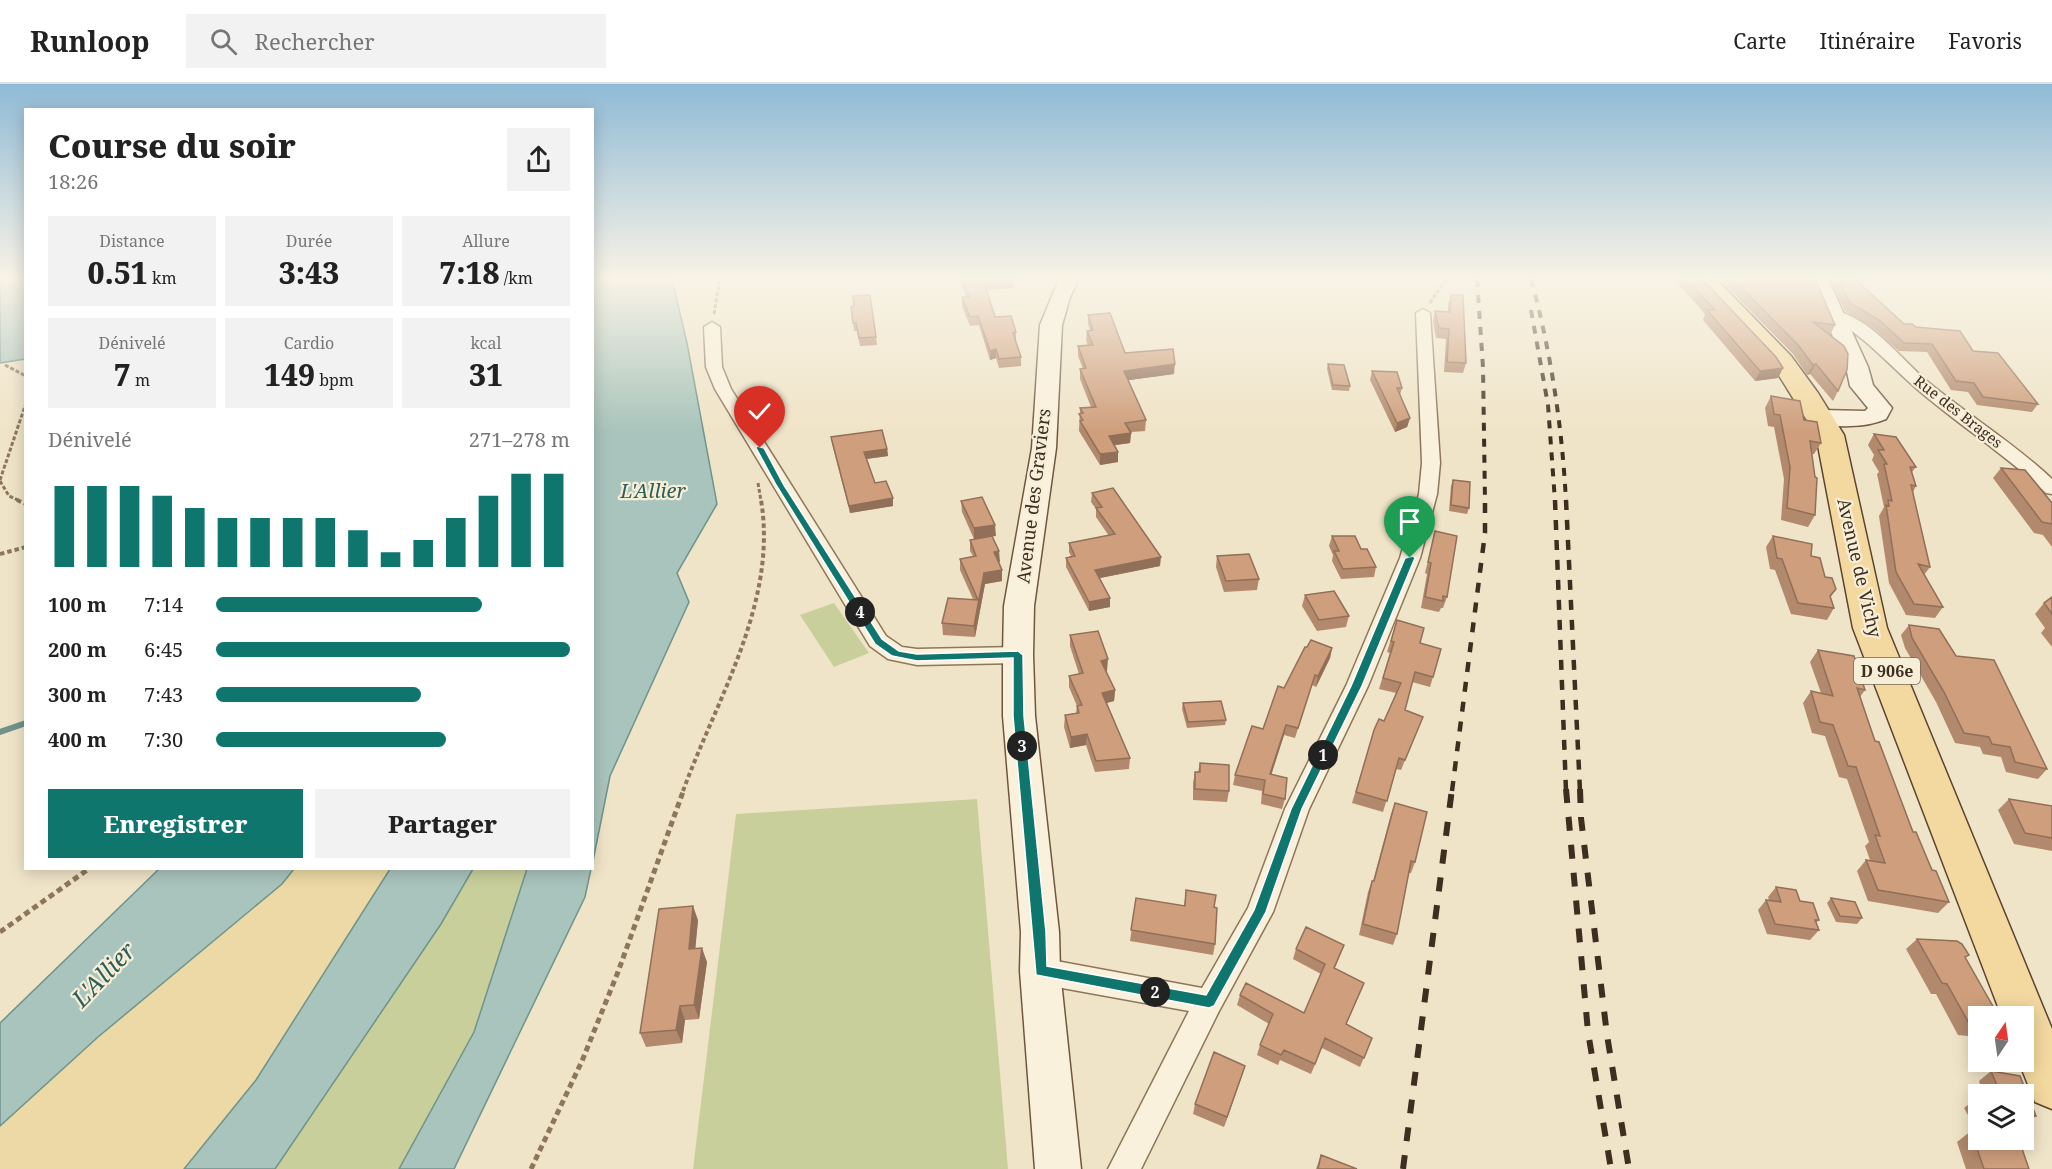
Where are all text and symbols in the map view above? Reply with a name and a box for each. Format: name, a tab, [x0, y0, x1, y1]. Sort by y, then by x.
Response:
search box	[186, 14, 606, 68]
text: Runloop	[30, 22, 150, 60]
icon: search	[207, 25, 240, 58]
text: Rechercher	[255, 26, 375, 56]
text: Carte	[1733, 27, 1787, 55]
text: Itinéraire	[1820, 27, 1915, 55]
text: Favoris	[1948, 27, 2022, 55]
text: Course du soir	[48, 123, 296, 168]
button: share	[507, 128, 570, 191]
text: 18:26	[48, 168, 98, 195]
text: Distance	[99, 230, 165, 252]
text: Durée	[286, 230, 332, 252]
text: Allure	[462, 230, 510, 252]
text: 0.51	[87, 252, 148, 293]
text: 3:43	[279, 252, 339, 293]
text: 7:18	[439, 252, 500, 293]
text: km	[148, 267, 177, 289]
text: /km	[500, 267, 533, 289]
text: Dénivelé	[99, 332, 165, 354]
text: Cardio	[284, 332, 334, 354]
text: kcal	[471, 332, 501, 354]
text: 7	[114, 354, 131, 395]
text: 149	[264, 354, 315, 395]
text: 31	[469, 354, 503, 395]
text: m	[131, 369, 150, 391]
text: bpm	[315, 369, 354, 391]
street label: Rue des Brages	[1910, 370, 2007, 452]
pin	[734, 386, 785, 448]
icon: check	[743, 395, 776, 428]
street label: Avenue des Graviers	[1010, 407, 1056, 585]
text: Dénivelé	[48, 426, 132, 453]
text: 271–278 m	[469, 426, 570, 453]
water label: L'Allier	[619, 477, 686, 504]
pin	[1384, 496, 1435, 558]
street label: Avenue de Vichy	[1832, 496, 1888, 641]
icon: arrive	[1393, 505, 1426, 538]
text: 100 m	[48, 591, 107, 618]
text: 7:14	[144, 591, 183, 618]
pin: 4	[845, 597, 875, 627]
text: 4	[855, 601, 865, 623]
text: 200 m	[48, 636, 107, 663]
text: 6:45	[144, 636, 183, 663]
road number: D 906e	[1854, 658, 1920, 684]
text: 300 m	[48, 681, 107, 708]
text: 7:43	[144, 681, 183, 708]
text: 400 m	[48, 726, 107, 753]
text: 7:30	[144, 726, 183, 753]
pin: 3	[1007, 731, 1037, 761]
text: 3	[1017, 735, 1027, 757]
pin: 1	[1308, 740, 1338, 770]
text: 1	[1318, 744, 1328, 766]
button: Enregistrer	[48, 789, 303, 858]
button: Partager	[315, 789, 570, 858]
water label: L'Allier	[63, 934, 143, 1014]
pin: 2	[1140, 977, 1170, 1007]
text: 2	[1150, 981, 1160, 1003]
north arrow	[1968, 1006, 2034, 1072]
map controls	[1968, 1006, 2034, 1150]
button: layers	[1968, 1084, 2034, 1150]

